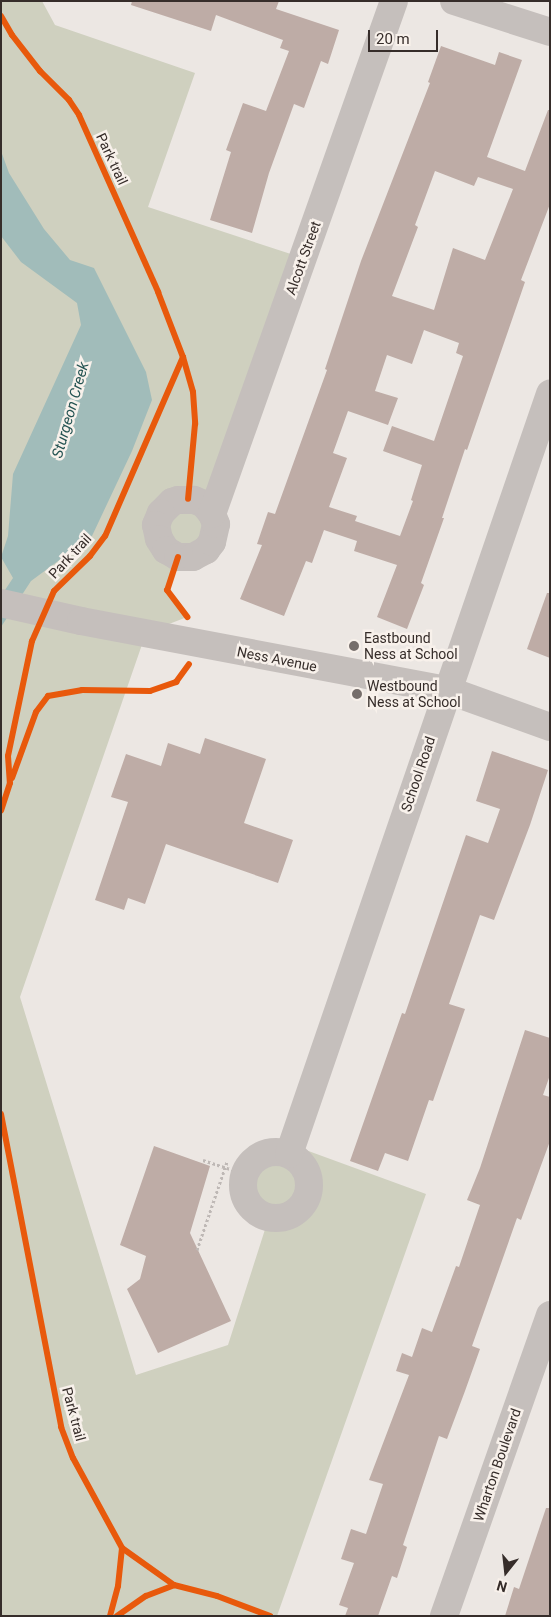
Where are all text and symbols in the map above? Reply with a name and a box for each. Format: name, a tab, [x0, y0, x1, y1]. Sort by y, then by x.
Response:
scale bar	[371, 20, 441, 52]
text: 20 m	[376, 30, 410, 48]
street label: Park trail	[93, 130, 131, 188]
street label: Alcott Street	[282, 219, 324, 297]
water label: Sturgeon Creek	[49, 360, 93, 460]
street label: Park trail	[45, 530, 95, 582]
place label: Eastbound Ness at School	[364, 630, 458, 662]
marker: Eastbound Ness at School	[348, 640, 360, 652]
street label: Ness Avenue	[236, 643, 318, 675]
place label: Westbound Ness at School	[367, 678, 461, 710]
marker: Westbound Ness at School	[351, 688, 363, 700]
street label: School Road	[397, 734, 439, 814]
street label: Park trail	[59, 1385, 89, 1443]
street label: Wharton Boulevard	[470, 1406, 524, 1524]
north arrow	[481, 1547, 531, 1597]
text: N	[495, 1577, 509, 1595]

